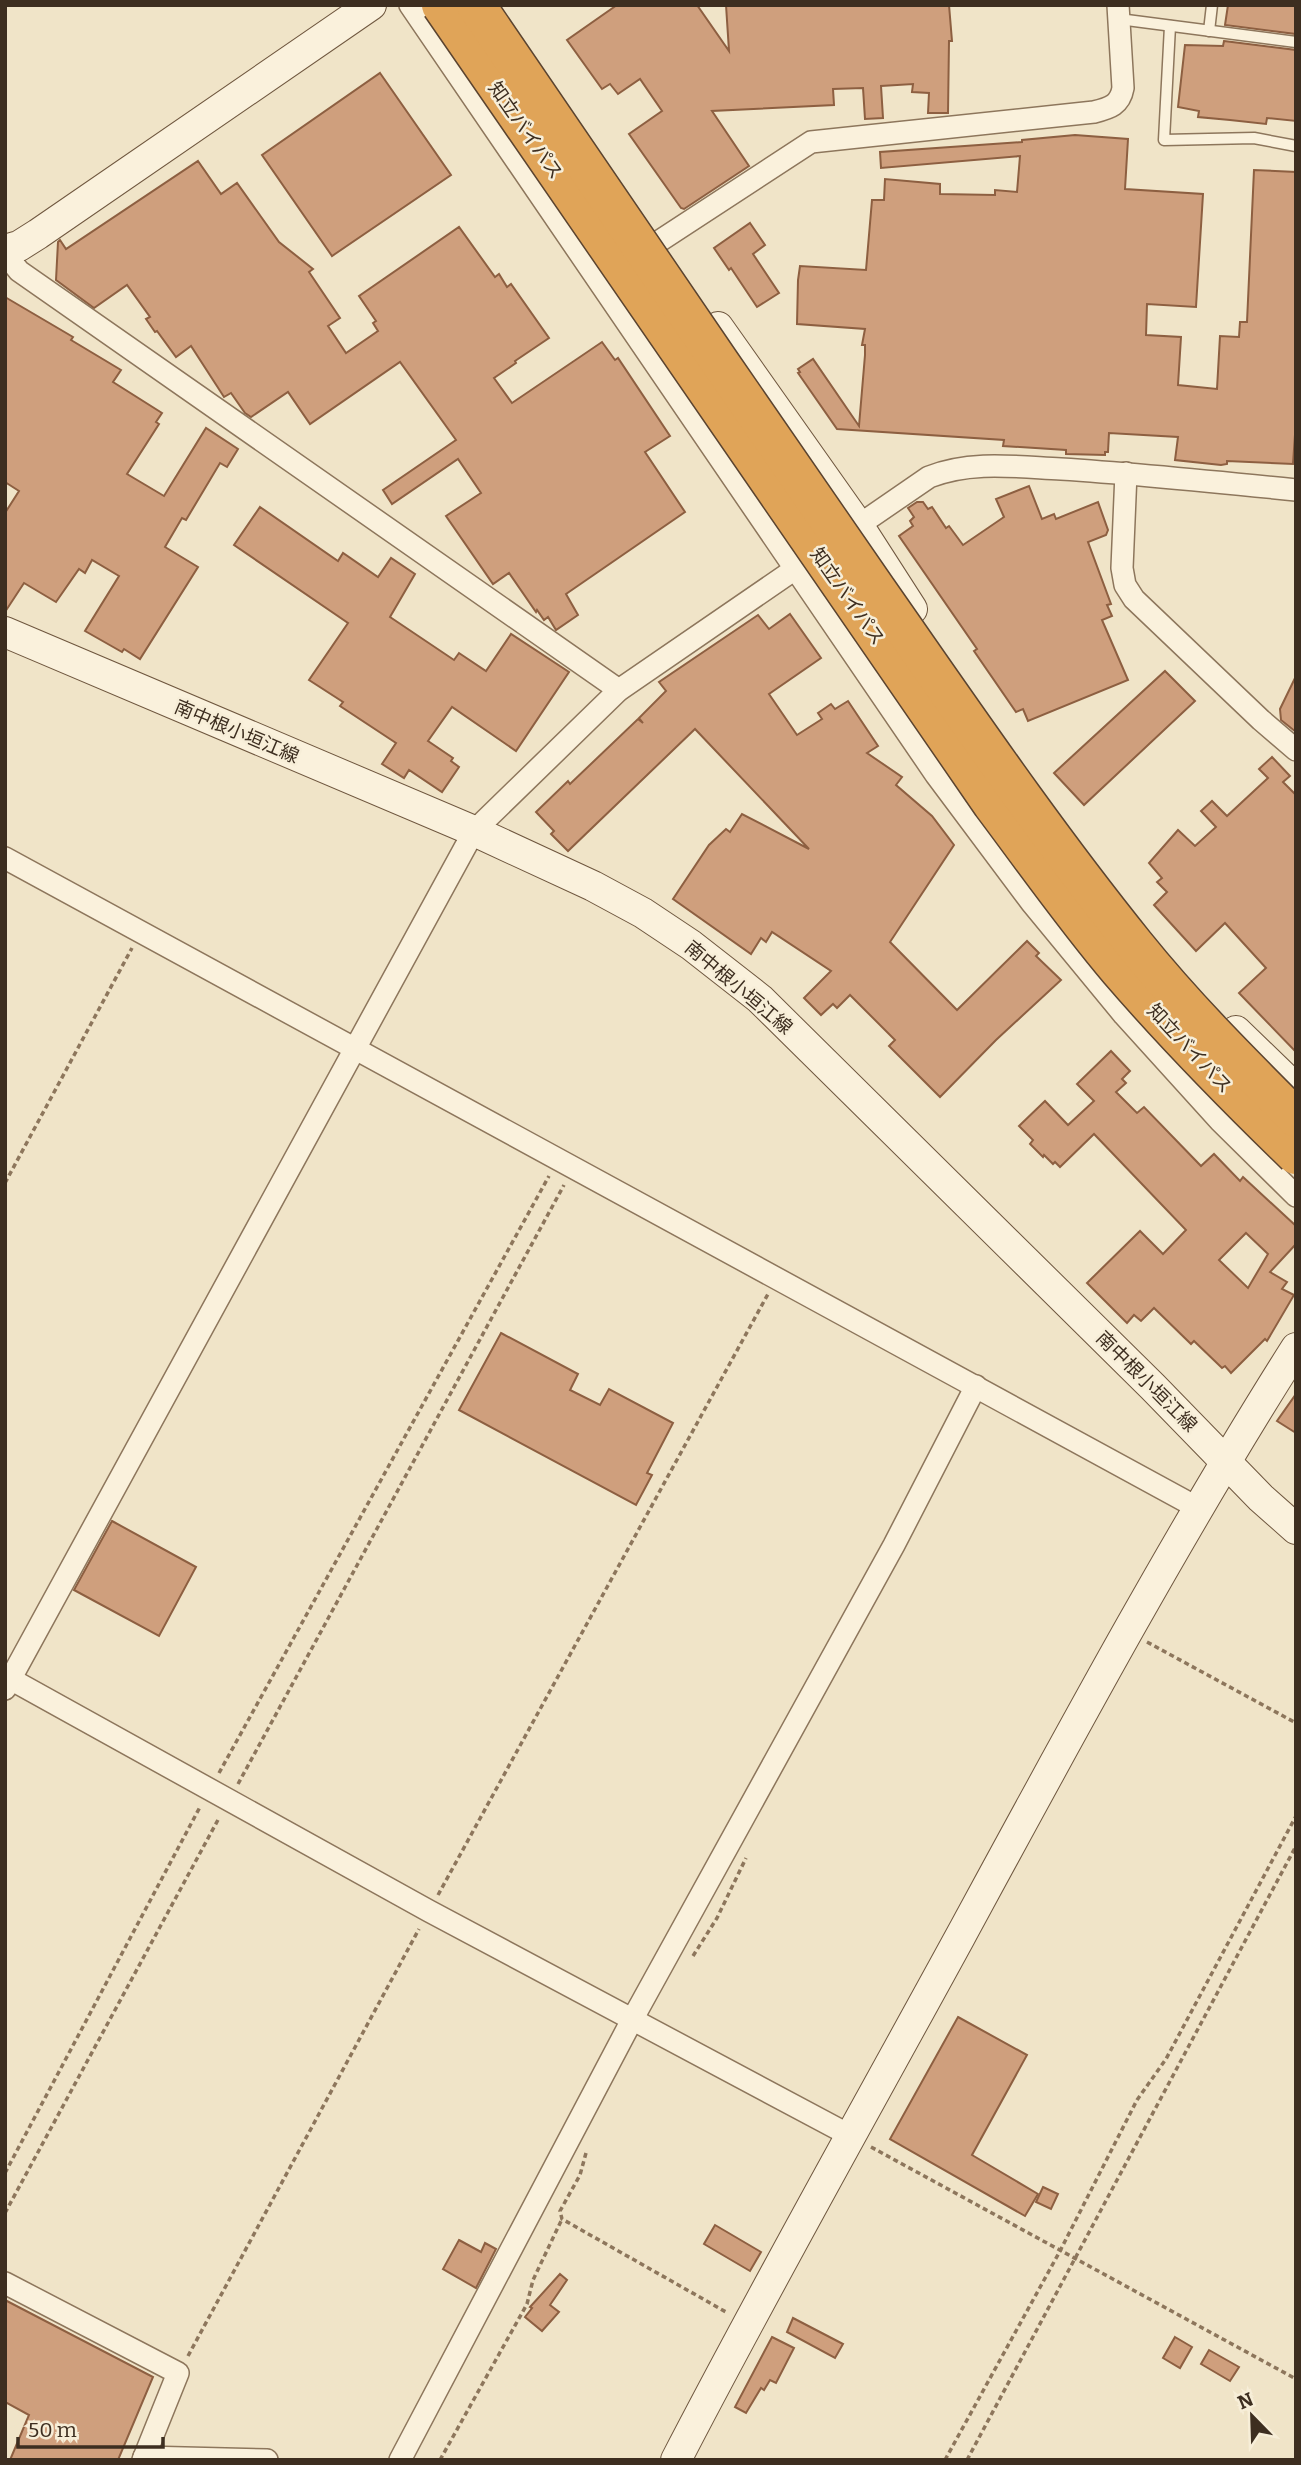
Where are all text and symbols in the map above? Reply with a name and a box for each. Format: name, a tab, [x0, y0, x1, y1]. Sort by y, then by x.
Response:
street label: 知立バイパス	[484, 77, 568, 183]
street label: 知立バイパス	[806, 543, 890, 649]
street label: 南中根小垣江線	[171, 695, 303, 768]
street label: 南中根小垣江線	[680, 936, 797, 1039]
street label: 知立バイパス	[1142, 999, 1237, 1098]
street label: 南中根小垣江線	[1091, 1326, 1202, 1437]
north arrow	[1217, 2381, 1287, 2451]
text: N	[1234, 2387, 1257, 2414]
scale bar	[18, 2406, 163, 2450]
text: 50 m	[28, 2417, 77, 2443]

